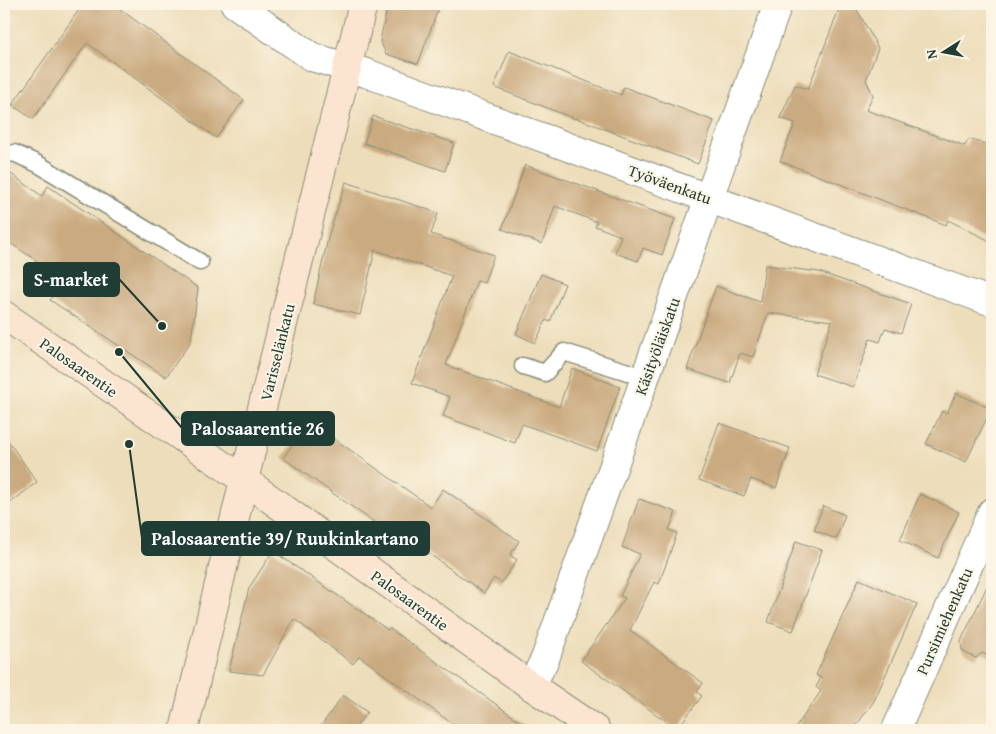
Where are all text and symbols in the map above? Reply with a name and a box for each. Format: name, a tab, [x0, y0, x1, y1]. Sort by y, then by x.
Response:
north arrow	[918, 28, 968, 78]
text: N	[920, 47, 942, 61]
street label: Työväenkatu	[625, 158, 715, 210]
callout: S-market	[24, 263, 119, 296]
text: S-market	[34, 266, 108, 293]
street label: Käsityöläiskatu	[628, 293, 686, 398]
street label: Varisselänkatu	[253, 301, 301, 403]
street label: Palosaarentie	[35, 331, 123, 403]
callout: Palosaarentie 26	[182, 412, 334, 445]
text: Palosaarentie 26	[192, 415, 324, 442]
callout: Palosaarentie 39/ Ruukinkartano	[142, 522, 429, 555]
text: Palosaarentie 39/ Ruukinkartano	[151, 525, 419, 552]
street label: Pursimiehenkatu	[910, 563, 979, 679]
street label: Palosaarentie	[366, 564, 454, 636]

